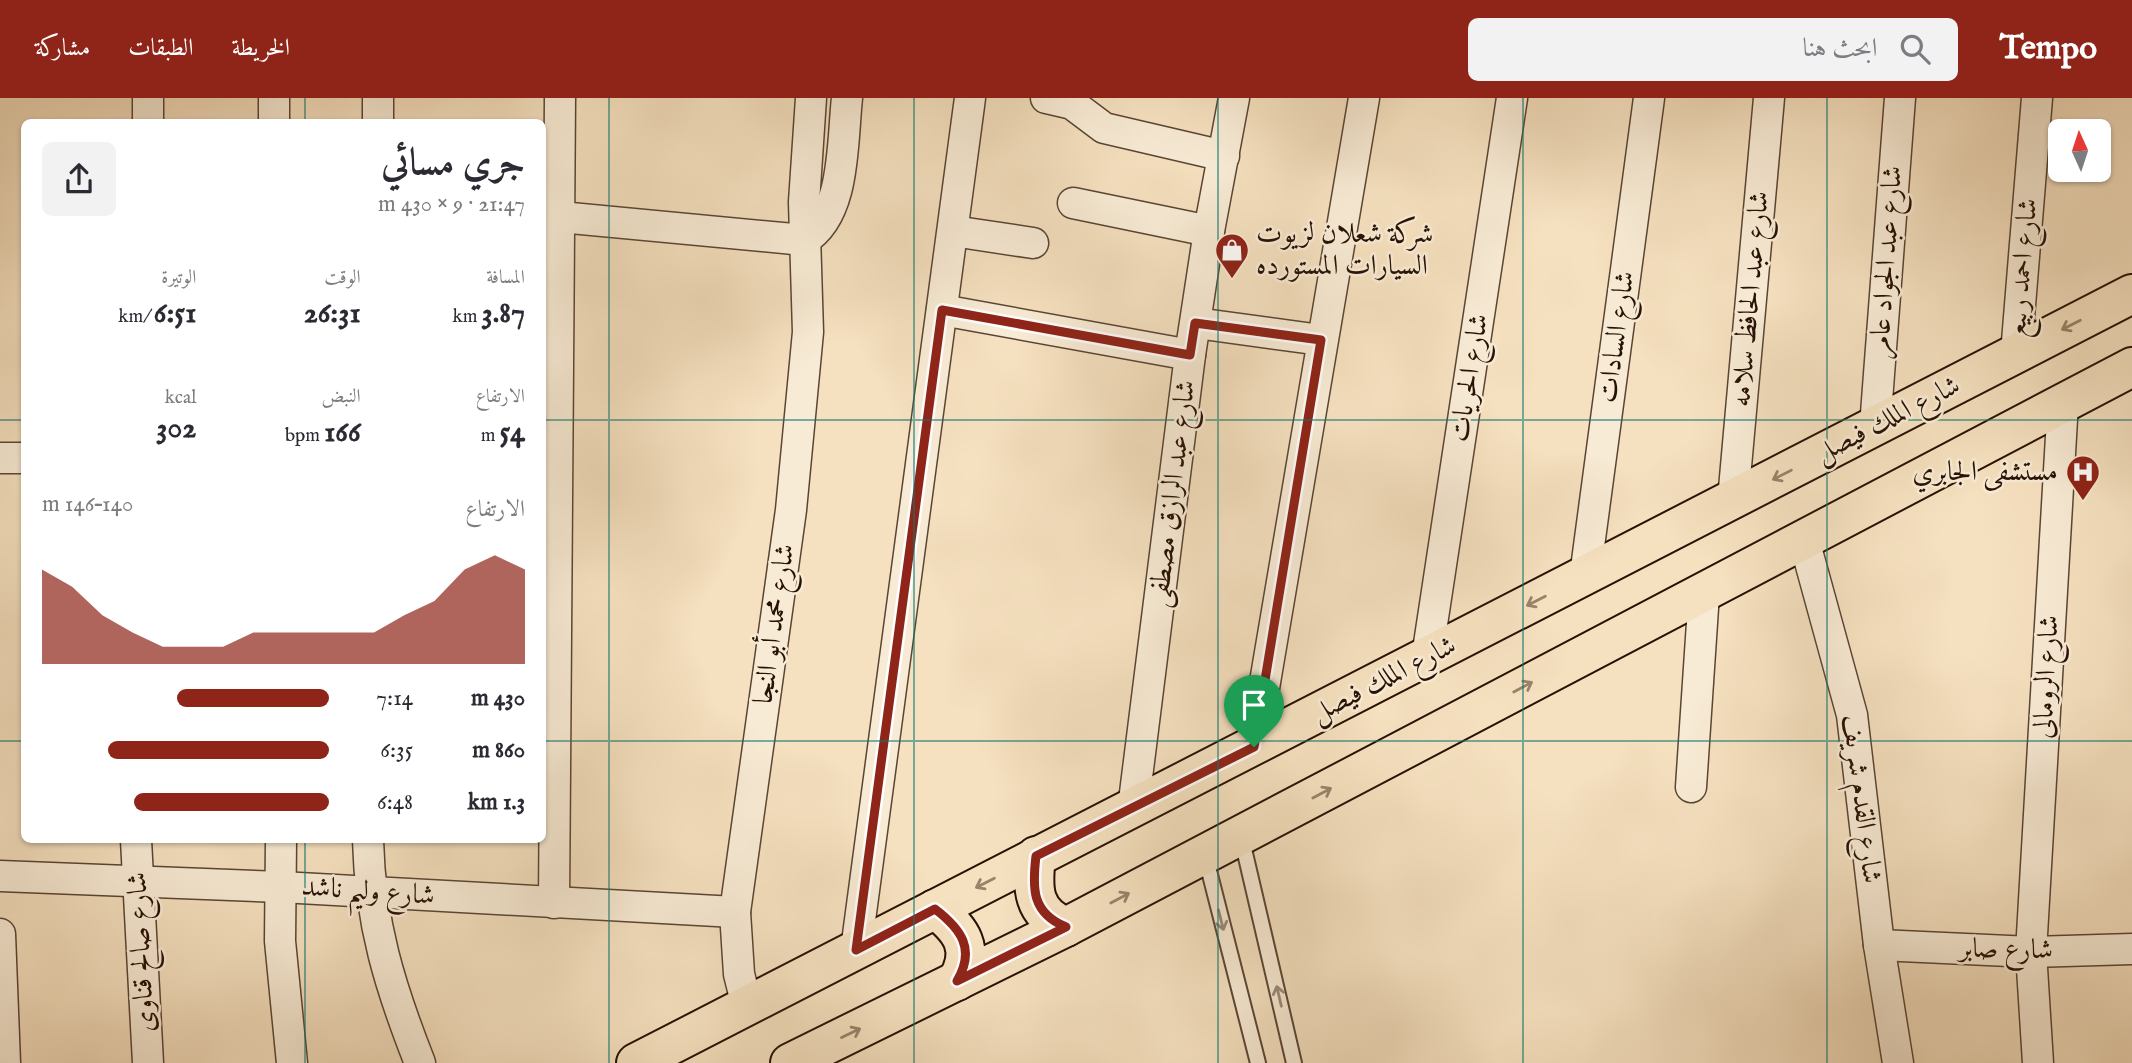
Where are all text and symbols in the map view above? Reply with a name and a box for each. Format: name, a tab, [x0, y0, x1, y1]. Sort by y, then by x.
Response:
search box	[1468, 18, 1958, 81]
text: Tempo	[2000, 28, 2097, 70]
icon: search	[1896, 30, 1934, 68]
text: ابحث هنا	[1802, 32, 1878, 65]
text: مشاركة	[35, 33, 90, 64]
text: الطبقات	[128, 33, 194, 64]
text: الخريطة	[232, 33, 290, 64]
north arrow	[2048, 119, 2110, 182]
map controls	[2048, 119, 2111, 182]
text: جري مسائي	[381, 140, 525, 188]
button: share	[42, 142, 116, 216]
street label: شارع عبد الجواد عامر	[1863, 165, 1915, 360]
text: 21:47 · 9 × 430 m	[378, 190, 525, 219]
street label: شارع عبد الحافظ سلامه	[1724, 190, 1782, 409]
street label: شارع احمد ربيع	[1999, 197, 2052, 340]
place label: شركة شعلان لزيوت السيارات المستورده	[1256, 216, 1433, 284]
shop icon: شركة شعلان لزيوت السيارات المستورده	[1213, 231, 1251, 280]
text: الوتيرة	[161, 266, 196, 290]
text: الوقت	[324, 266, 361, 290]
text: المسافة	[486, 266, 525, 290]
street label: شارع السادات	[1590, 269, 1648, 406]
text: 6:51	[154, 295, 196, 333]
text: 26:31	[304, 295, 361, 333]
text: 3.87	[482, 295, 525, 333]
text: /km	[118, 305, 154, 329]
text: km	[453, 305, 482, 329]
street label: شارع الحريات	[1443, 311, 1501, 445]
one-way arrow	[2061, 319, 2082, 333]
street label: شارع الملك فيصل	[1809, 368, 1968, 475]
street label: شارع عبد الرازق مصطفى	[1142, 378, 1208, 610]
text: النبض	[322, 385, 361, 409]
text: الارتفاع	[476, 385, 525, 409]
text: kcal	[165, 386, 196, 410]
text: 302	[156, 410, 196, 448]
text: 166	[324, 414, 361, 452]
text: 54	[500, 414, 525, 452]
text: bpm	[285, 424, 324, 448]
text: m	[481, 424, 500, 448]
hospital icon: مستشفى الجابري	[2064, 453, 2102, 502]
place label: مستشفى الجابري	[1912, 455, 2058, 493]
one-way arrow	[1772, 468, 1793, 482]
text: 140–146 m	[42, 490, 133, 519]
text: الارتفاع	[465, 495, 525, 524]
street label: شارع محمد أبو النجا	[742, 541, 808, 707]
one-way arrow	[1526, 595, 1547, 609]
street label: شارع الرومالى	[2026, 614, 2072, 740]
street label: شارع الملك فيصل	[1305, 628, 1464, 735]
pin	[1224, 675, 1284, 747]
one-way arrow	[1513, 680, 1533, 694]
text: 7:14	[376, 684, 413, 713]
text: 430 m	[471, 684, 525, 713]
icon: arrive	[1235, 686, 1273, 724]
street label: شارع القدم شريف	[1828, 712, 1889, 886]
text: 6:35	[380, 736, 413, 765]
text: 860 m	[472, 736, 525, 765]
one-way arrow	[1311, 785, 1332, 799]
text: 6:48	[377, 788, 413, 817]
text: 1.3 km	[468, 788, 525, 817]
street label: شارع وليم ناشد	[300, 870, 436, 922]
street label: شارع صالح قناوى	[120, 871, 169, 1033]
one-way arrow	[975, 876, 995, 890]
one-way arrow	[1109, 891, 1130, 905]
one-way arrow	[1215, 908, 1228, 931]
street label: شارع صابر	[1956, 932, 2053, 972]
one-way arrow	[1272, 986, 1285, 1008]
one-way arrow	[840, 1025, 861, 1039]

